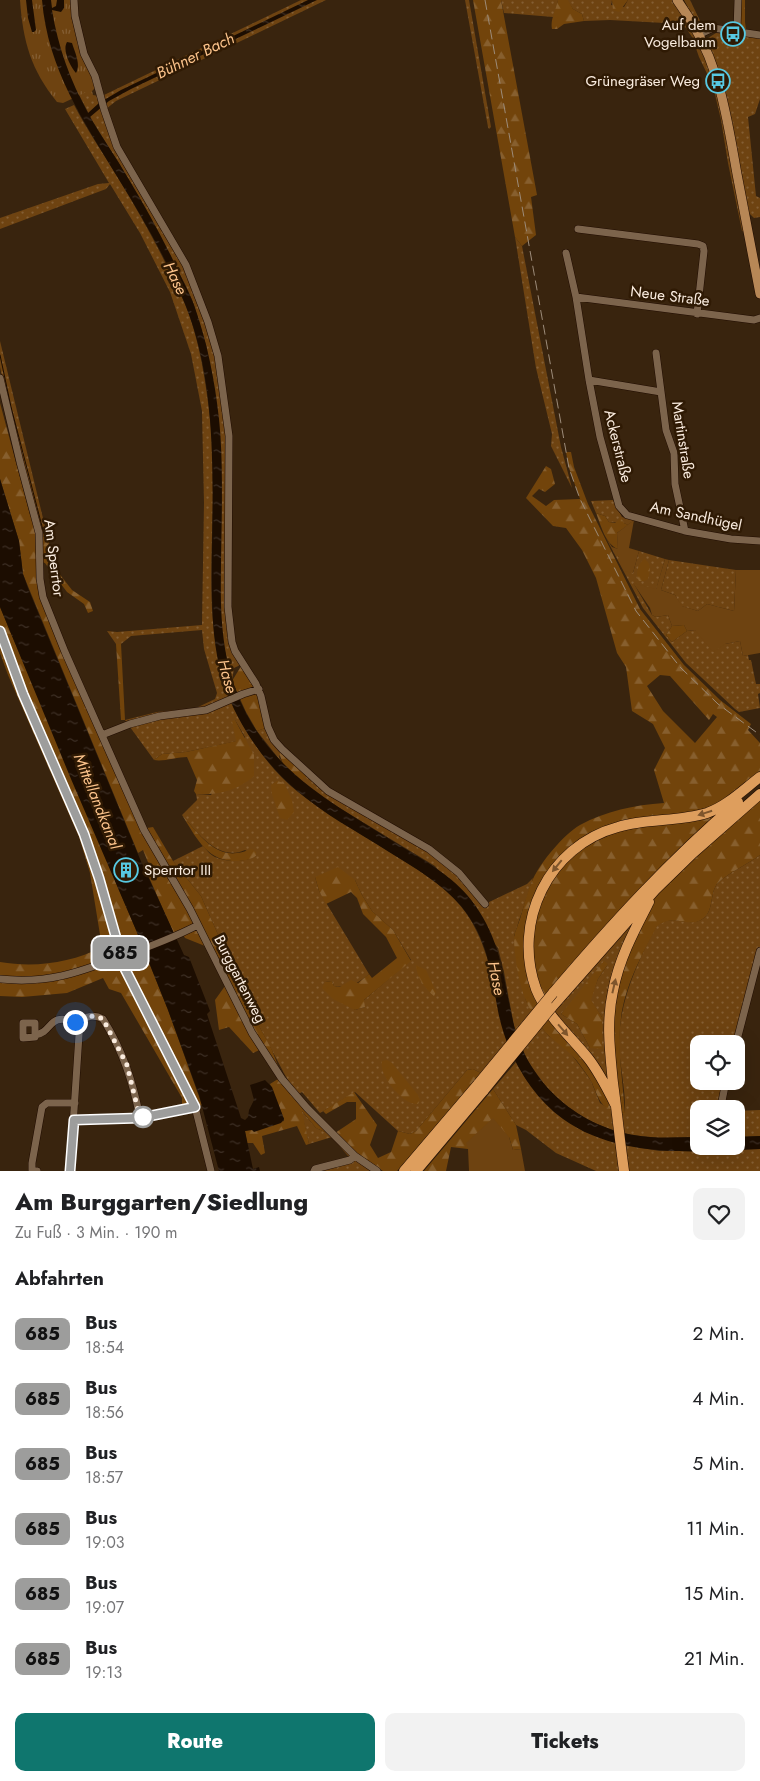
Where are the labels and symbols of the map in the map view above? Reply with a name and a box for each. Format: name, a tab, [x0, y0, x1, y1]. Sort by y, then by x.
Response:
place label: Auf dem Vogelbaum	[644, 14, 716, 53]
bus stop icon: Auf dem Vogelbaum	[720, 21, 746, 47]
water label: Bühner Bach	[152, 27, 238, 84]
bus stop icon: Grünegräser Weg	[705, 68, 731, 94]
place label: Grünegräser Weg	[585, 70, 700, 92]
water label: Hase	[158, 258, 193, 299]
street label: Neue Straße	[629, 280, 711, 312]
street label: Martinstraße	[666, 400, 700, 481]
street label: Ackerstraße	[598, 407, 638, 485]
street label: Am Sandhügel	[648, 496, 744, 536]
street label: Am Sperrtor	[38, 518, 70, 599]
water label: Hase	[212, 657, 243, 696]
water label: Mittellandkanal	[68, 750, 128, 854]
one-way arrow	[697, 809, 712, 817]
building icon: Sperrtor III	[113, 857, 139, 883]
place label: Sperrtor III	[144, 859, 211, 881]
one-way arrow	[551, 859, 562, 872]
street label: Burggartenweg	[208, 931, 272, 1027]
line badge: 685	[91, 937, 149, 969]
water label: Hase	[482, 959, 511, 997]
one-way arrow	[610, 978, 618, 993]
your location	[63, 1010, 88, 1035]
one-way arrow	[558, 1023, 569, 1036]
unlabelled marker	[132, 1106, 154, 1128]

